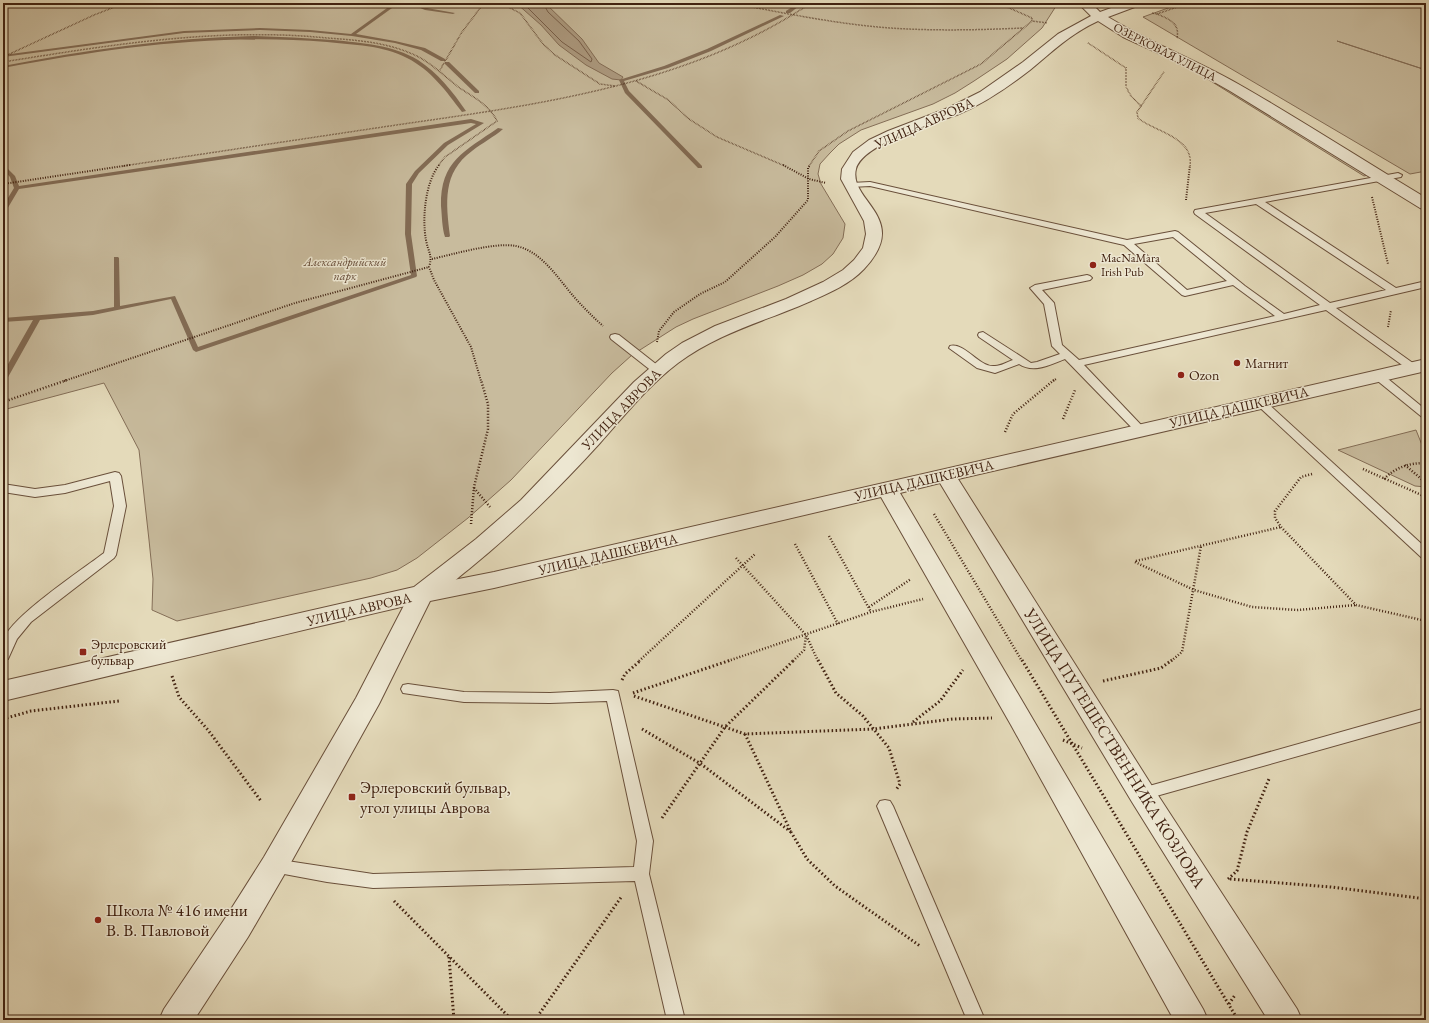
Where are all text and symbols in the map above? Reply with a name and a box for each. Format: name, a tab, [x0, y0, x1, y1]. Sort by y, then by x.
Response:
street label: ОЗЕРКОВАЯ УЛИЦА	[1111, 19, 1220, 85]
street label: УЛИЦА АВРОВА	[871, 93, 977, 153]
place label: MacNaMara Irish Pub	[1101, 250, 1160, 280]
park label: Александрийский парк	[303, 254, 386, 284]
marker: MacNaMara Irish Pub	[1088, 260, 1098, 270]
place label: Магнит	[1245, 354, 1289, 372]
marker: Магнит	[1232, 358, 1242, 368]
street label: УЛИЦА АВРОВА	[577, 364, 665, 454]
place label: Ozon	[1189, 366, 1220, 384]
marker: Ozon	[1176, 370, 1186, 380]
street label: УЛИЦА ДАШКЕВИЧА	[1167, 382, 1311, 432]
street label: УЛИЦА ДАШКЕВИЧА	[852, 455, 996, 505]
street label: УЛИЦА ДАШКЕВИЧА	[536, 529, 680, 579]
street label: УЛИЦА АВРОВА	[304, 588, 413, 630]
street label: УЛИЦА ПУТЕШЕСТВЕННИКА КОЗЛОВА	[1019, 603, 1211, 892]
place label: Эрлеровский бульвар	[91, 635, 167, 669]
marker: Эрлеровский бульвар	[78, 647, 88, 657]
place label: Эрлеровский бульвар, угол улицы Аврова	[360, 776, 511, 818]
marker: Эрлеровский бульвар, угол улицы Аврова	[347, 792, 357, 802]
place label: Школа № 416 имени В. В. Павловой	[106, 899, 248, 941]
marker: Школа № 416 имени В. В. Павловой	[93, 915, 103, 925]

